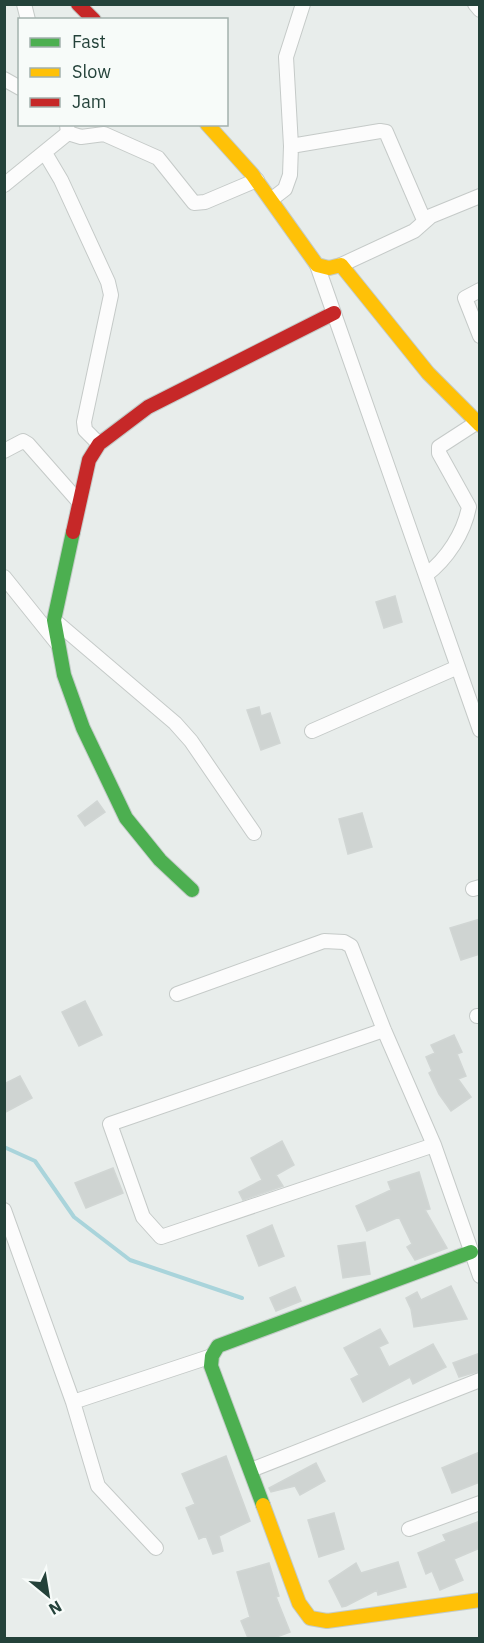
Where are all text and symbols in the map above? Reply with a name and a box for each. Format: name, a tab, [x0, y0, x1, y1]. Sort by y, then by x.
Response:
legend	[18, 18, 228, 126]
text: Fast	[72, 30, 106, 53]
text: Slow	[72, 60, 111, 83]
text: Jam	[72, 90, 107, 113]
north arrow	[18, 1565, 78, 1625]
text: N	[45, 1596, 66, 1620]

